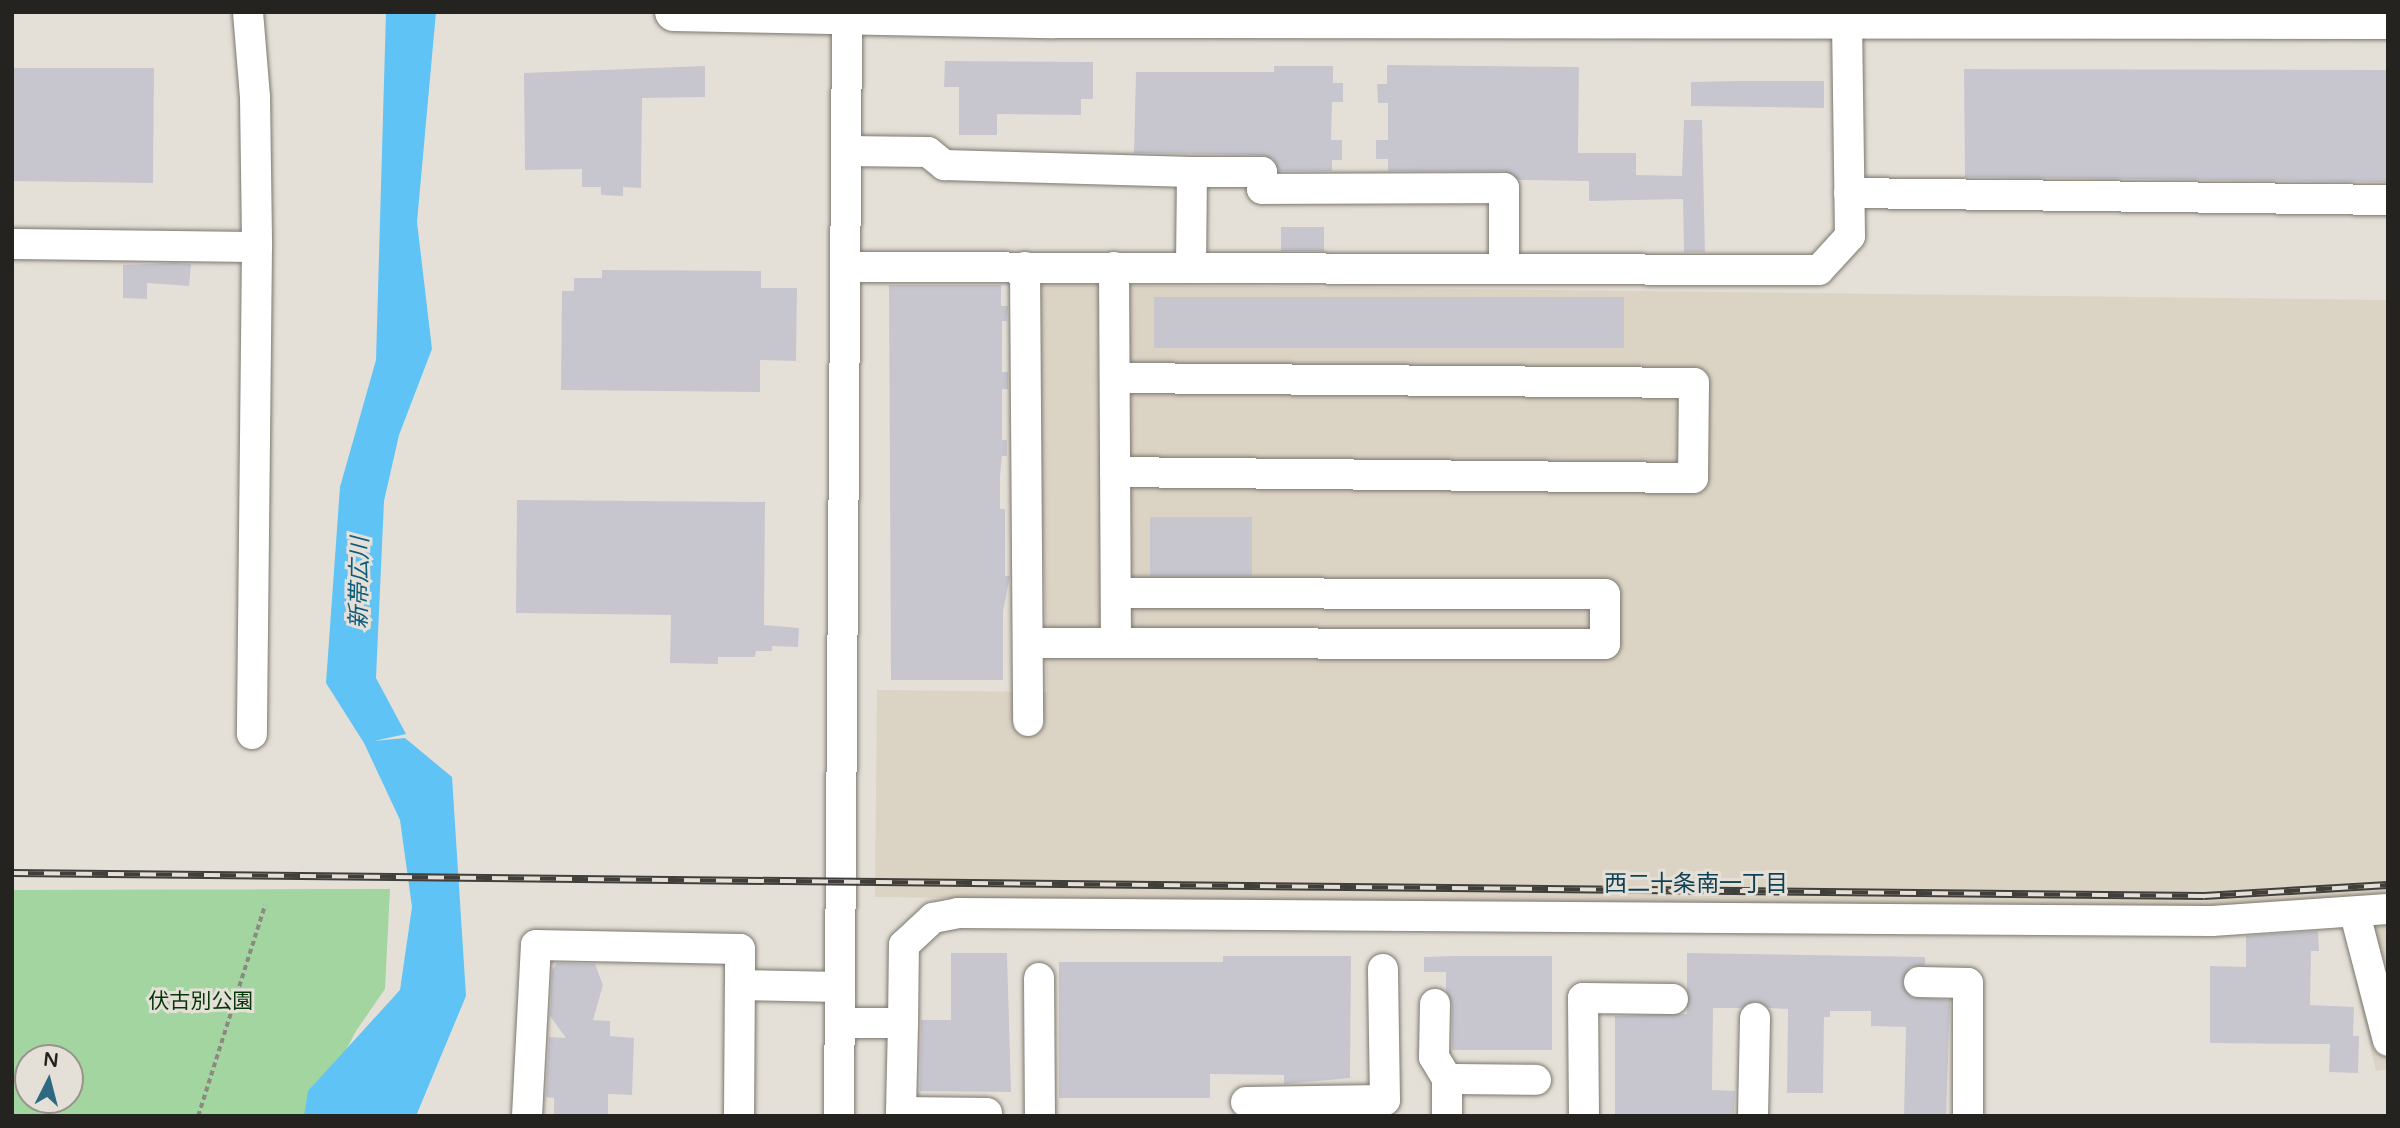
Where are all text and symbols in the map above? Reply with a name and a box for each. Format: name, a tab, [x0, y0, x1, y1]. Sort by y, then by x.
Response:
water label: 新帯広川	[345, 537, 375, 629]
district label: 西二十条南一丁目	[1604, 870, 1788, 898]
park label: 伏古別公園	[149, 989, 253, 1015]
north arrow	[14, 1044, 84, 1114]
text: N	[42, 1048, 60, 1072]

